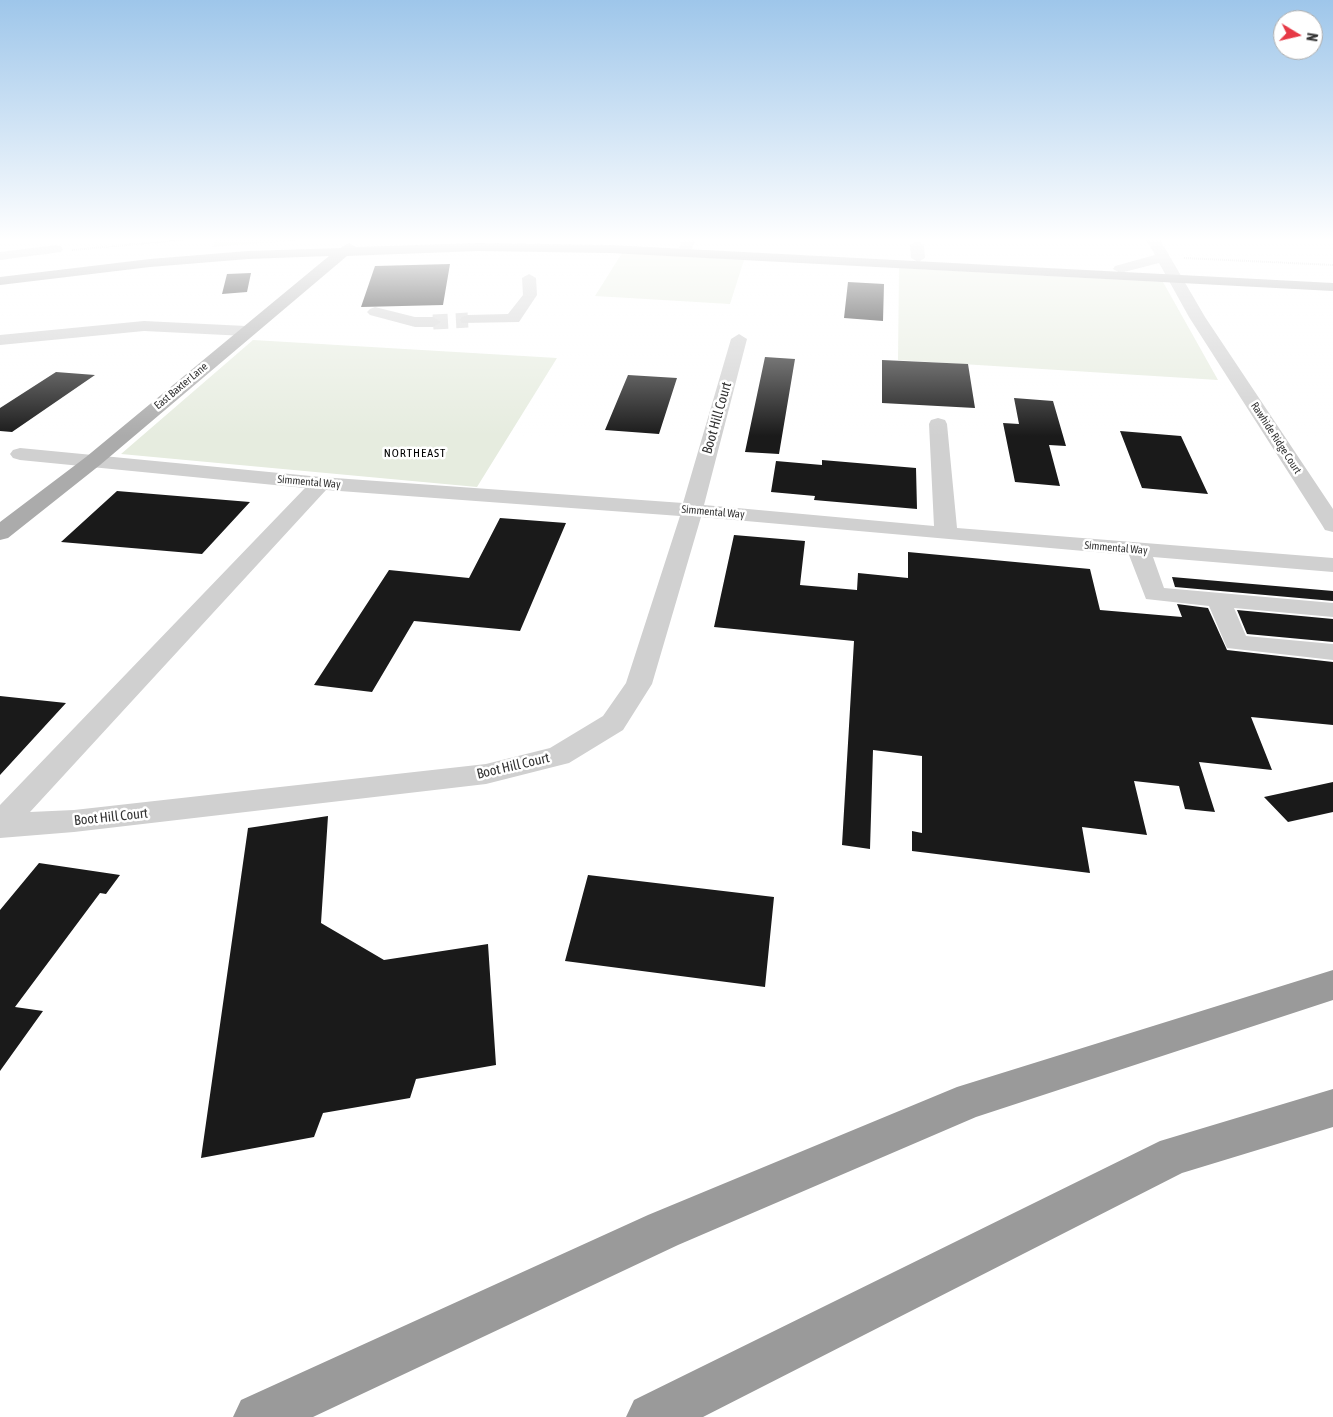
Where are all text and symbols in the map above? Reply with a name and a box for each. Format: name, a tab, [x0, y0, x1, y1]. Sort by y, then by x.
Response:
north arrow	[1273, 10, 1323, 60]
text: N	[1303, 32, 1320, 43]
street label: East Baxter Lane	[152, 360, 210, 412]
street label: Boot Hill Court	[699, 380, 735, 456]
street label: Rawhide Ridge Court	[1248, 400, 1304, 476]
district label: NORTHEAST	[383, 446, 447, 460]
street label: Simmental Way	[277, 473, 341, 491]
street label: Simmental Way	[681, 503, 745, 521]
street label: Simmental Way	[1084, 539, 1148, 557]
street label: Boot Hill Court	[475, 749, 551, 783]
street label: Boot Hill Court	[73, 805, 149, 829]

